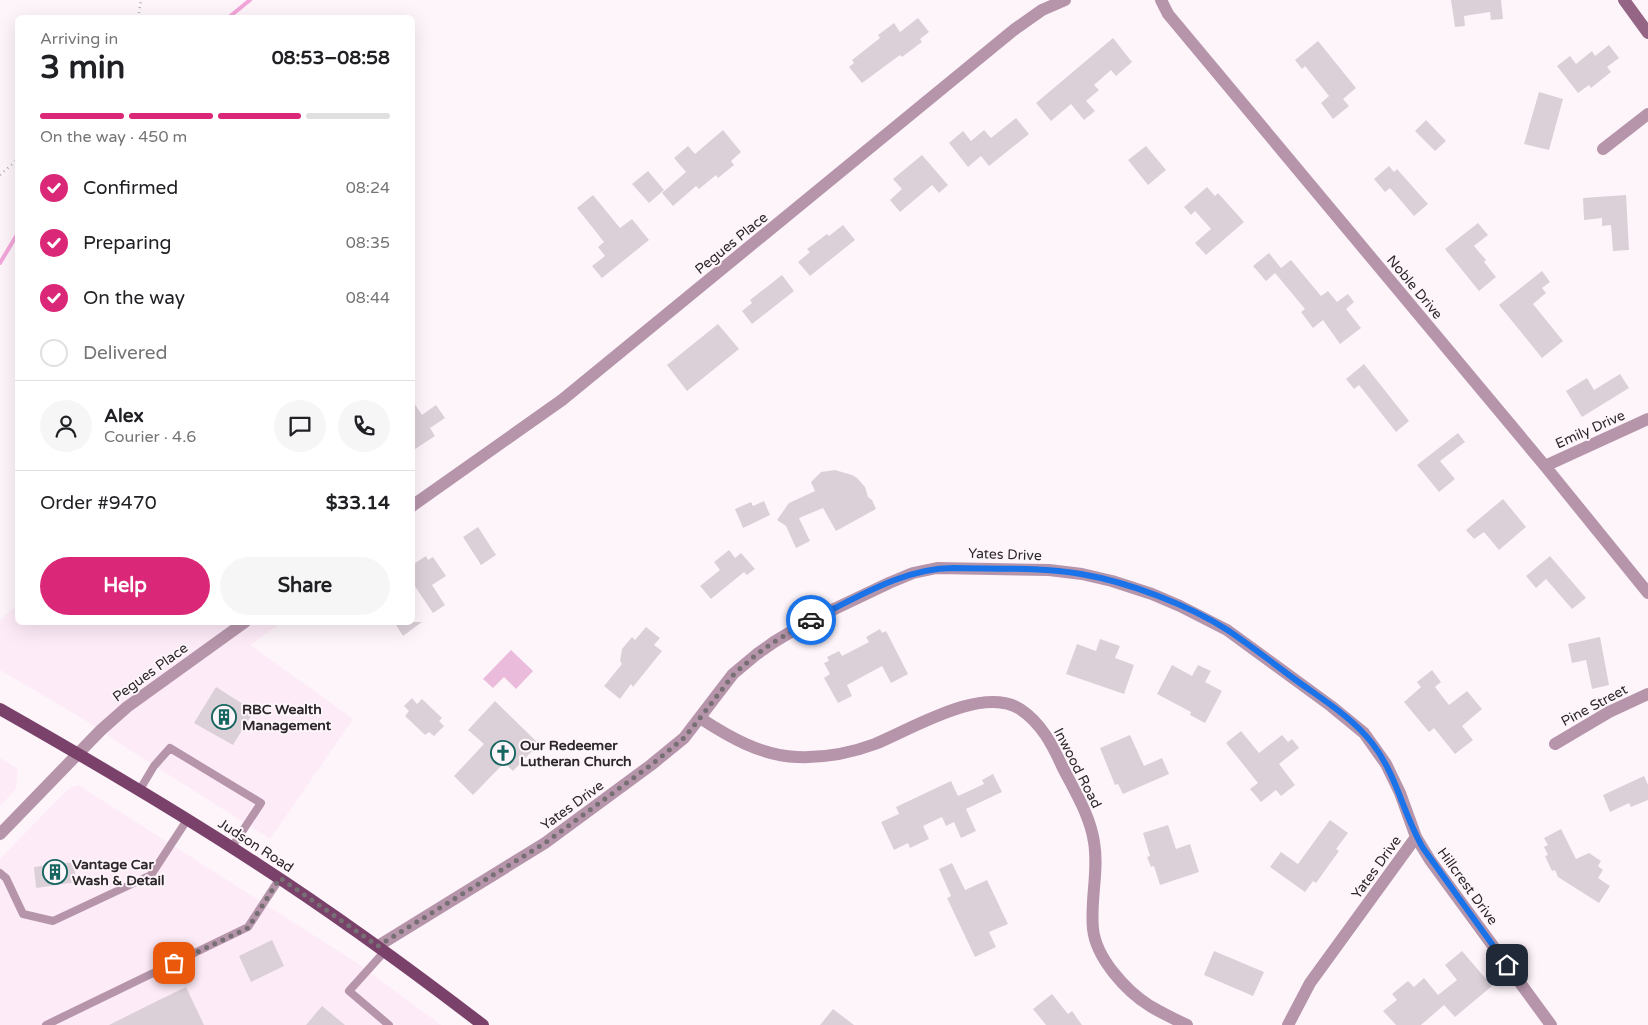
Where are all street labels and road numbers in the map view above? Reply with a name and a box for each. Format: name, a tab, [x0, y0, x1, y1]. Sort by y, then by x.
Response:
street label: Pegues Place	[691, 209, 771, 278]
street label: Noble Drive	[1383, 252, 1446, 323]
street label: Emily Drive	[1553, 407, 1628, 452]
street label: Yates Drive	[968, 545, 1042, 564]
street label: Pegues Place	[109, 639, 191, 705]
street label: Pine Street	[1558, 681, 1631, 730]
street label: Inwood Road	[1050, 725, 1105, 811]
street label: Yates Drive	[538, 777, 607, 834]
street label: Judson Road	[215, 815, 297, 876]
street label: Yates Drive	[1348, 832, 1405, 902]
street label: Hillcrest Drive	[1434, 844, 1501, 928]

